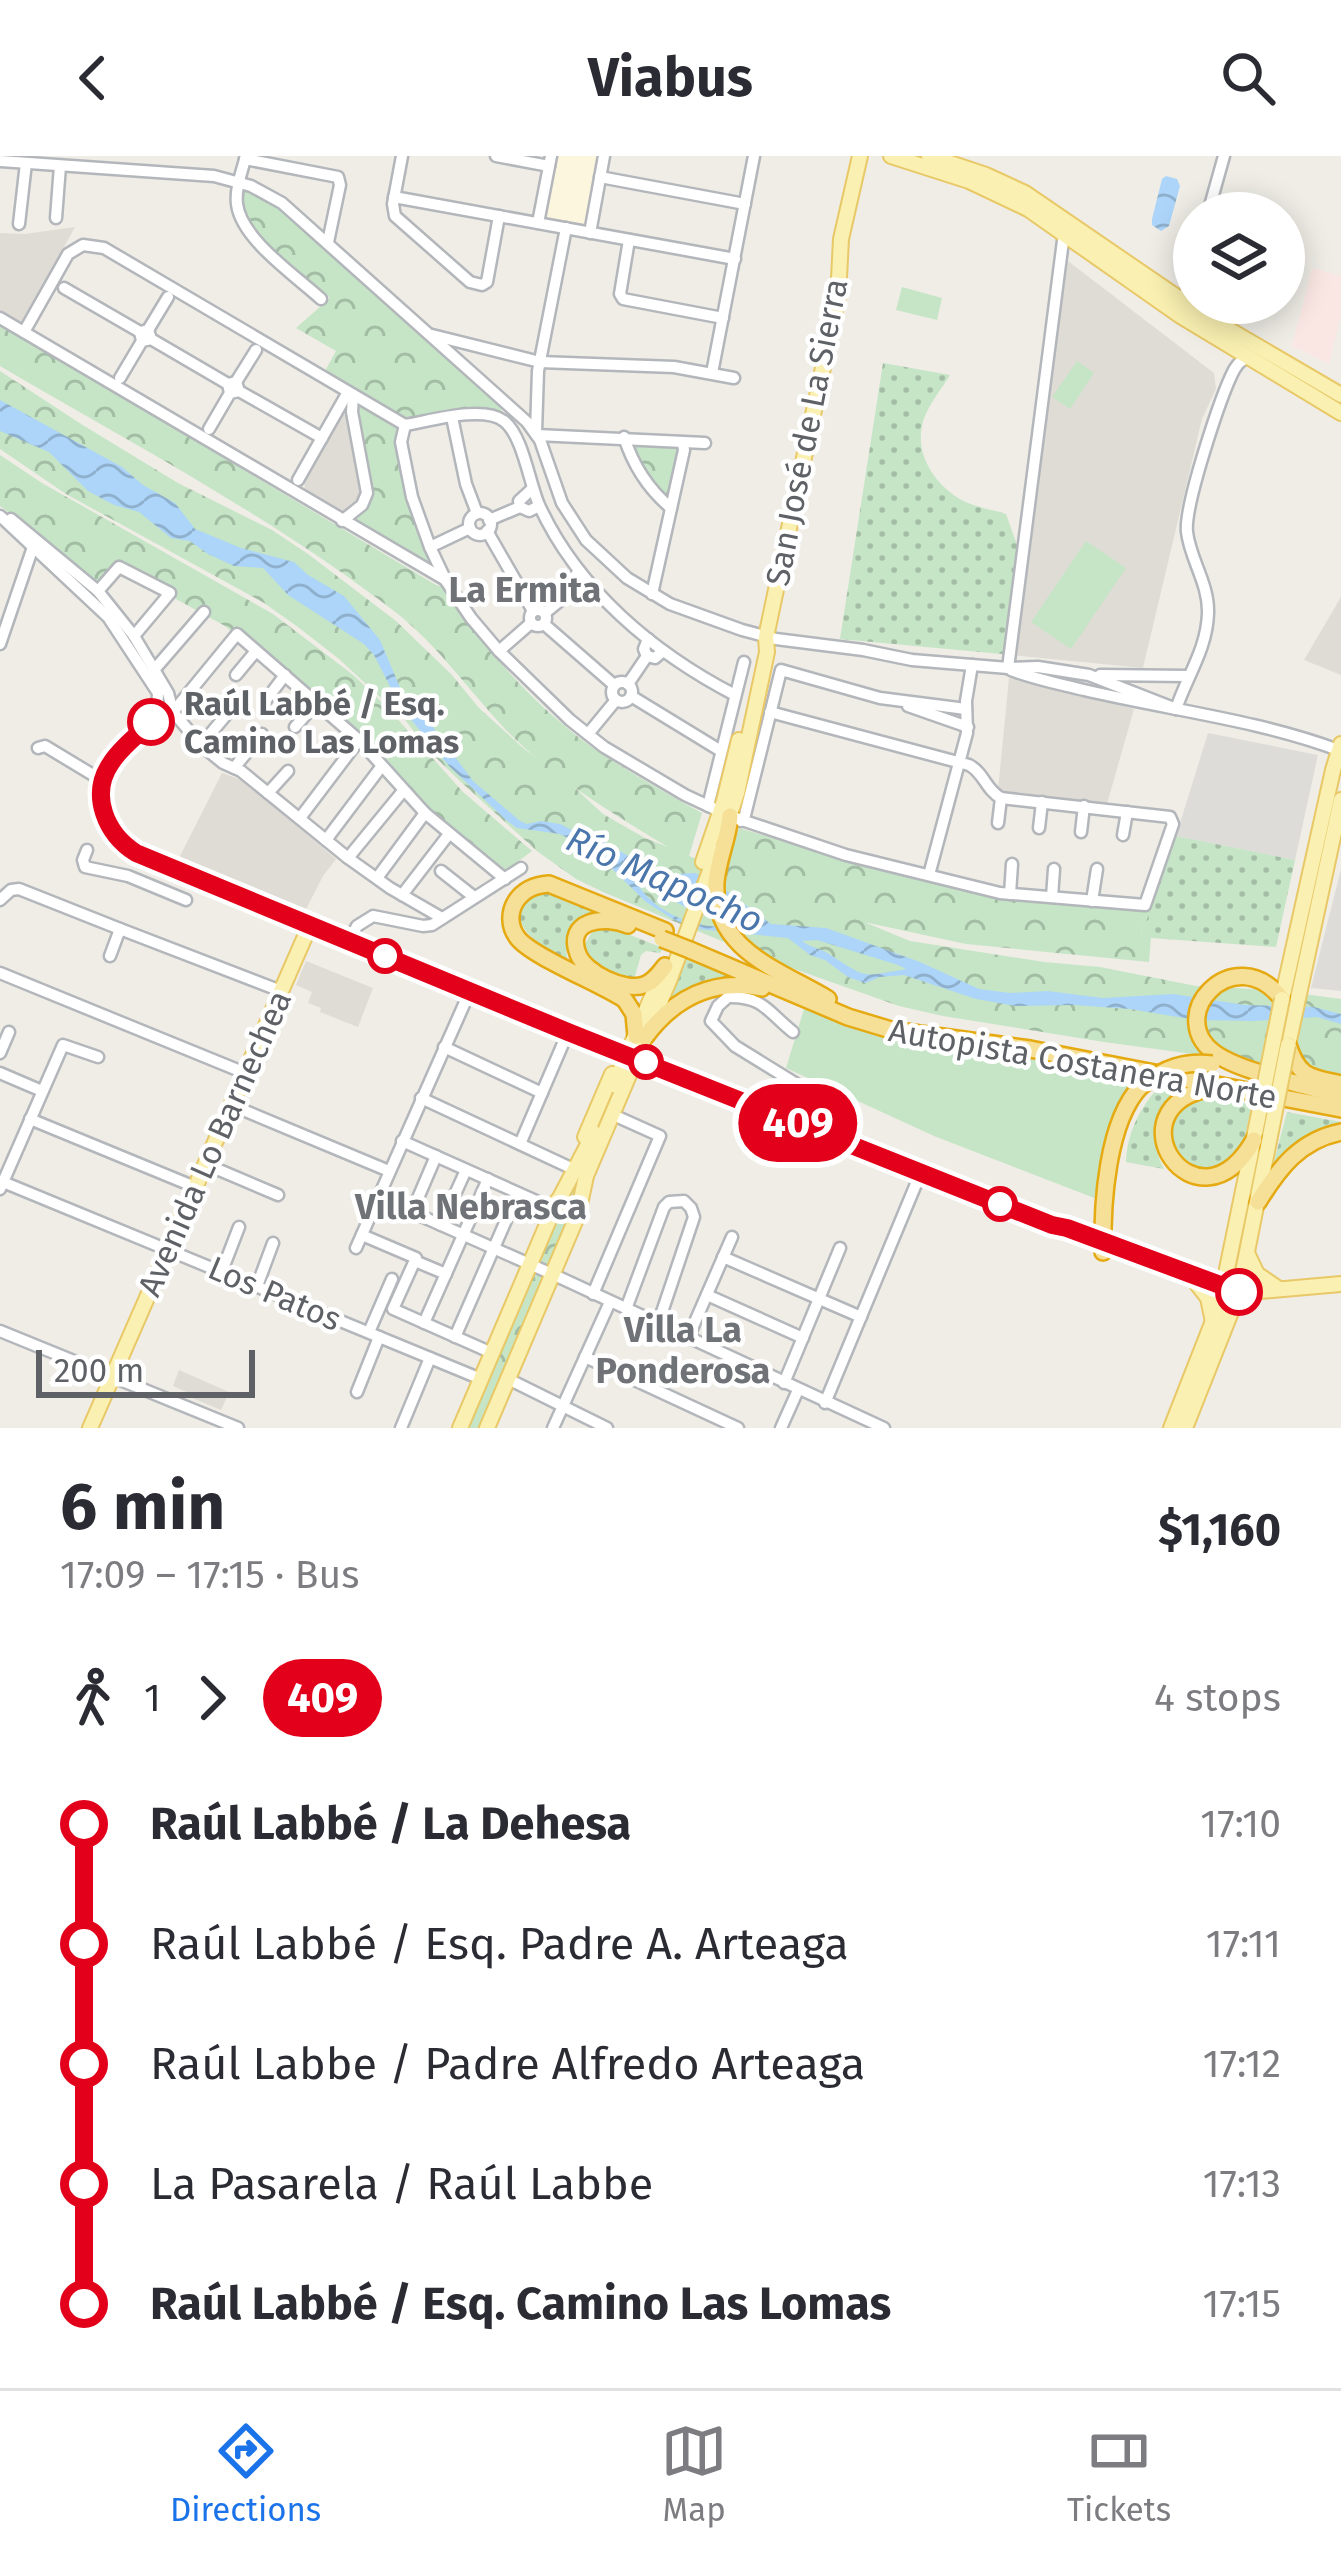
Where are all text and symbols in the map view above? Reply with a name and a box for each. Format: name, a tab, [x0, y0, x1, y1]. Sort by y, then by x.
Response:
icon: back	[60, 45, 126, 111]
icon: search	[1215, 45, 1281, 111]
text: Viabus	[588, 46, 753, 110]
map controls	[1173, 192, 1305, 324]
button: layers	[1173, 192, 1305, 324]
street label: San José de La Sierra	[758, 275, 856, 589]
district label: La Ermita	[448, 568, 602, 612]
place label: Raúl Labbé / Esq. Camino Las Lomas	[184, 684, 459, 762]
marker: Raúl Labbé / Esq. Camino Las Lomas	[129, 700, 173, 744]
water label: Río Mapocho	[560, 817, 770, 943]
unlabelled marker	[369, 940, 401, 972]
street label: Avenida Lo Barnechea	[129, 984, 300, 1303]
street label: Autopista Costanera Norte	[886, 1010, 1280, 1118]
unlabelled marker	[630, 1046, 662, 1078]
line badge: 409	[729, 1084, 867, 1162]
text: 409	[762, 1098, 834, 1148]
district label: Villa Nebrasca	[354, 1185, 587, 1229]
unlabelled marker	[984, 1188, 1016, 1220]
street label: Los Patos	[202, 1248, 347, 1340]
unlabelled marker	[1217, 1270, 1261, 1314]
district label: Villa La Ponderosa	[596, 1308, 770, 1393]
scale bar	[36, 1344, 255, 1397]
text: 200 m	[54, 1351, 144, 1391]
text: 6 min	[60, 1467, 225, 1546]
text: $1,160	[1158, 1503, 1281, 1557]
text: 17:09 – 17:15 · Bus	[60, 1552, 359, 1598]
icon: walk	[60, 1665, 126, 1731]
icon: forward	[179, 1665, 245, 1731]
text: 409	[287, 1673, 358, 1723]
text: 1	[144, 1675, 161, 1721]
text: 4 stops	[1154, 1675, 1281, 1721]
text: Raúl Labbé / La Dehesa	[150, 1797, 631, 1851]
text: 17:10	[1200, 1801, 1281, 1847]
text: Raúl Labbé / Esq. Padre A. Arteaga	[150, 1917, 849, 1971]
text: 17:11	[1206, 1921, 1281, 1967]
text: Raúl Labbe / Padre Alfredo Arteaga	[150, 2037, 865, 2091]
text: 17:12	[1203, 2041, 1281, 2087]
text: La Pasarela / Raúl Labbe	[150, 2157, 653, 2211]
text: 17:13	[1203, 2161, 1281, 2207]
text: Raúl Labbé / Esq. Camino Las Lomas	[150, 2277, 891, 2331]
text: 17:15	[1203, 2281, 1281, 2327]
tab: Directions	[170, 2418, 321, 2530]
tab: Map	[661, 2418, 727, 2530]
tab: Tickets	[1067, 2418, 1171, 2530]

